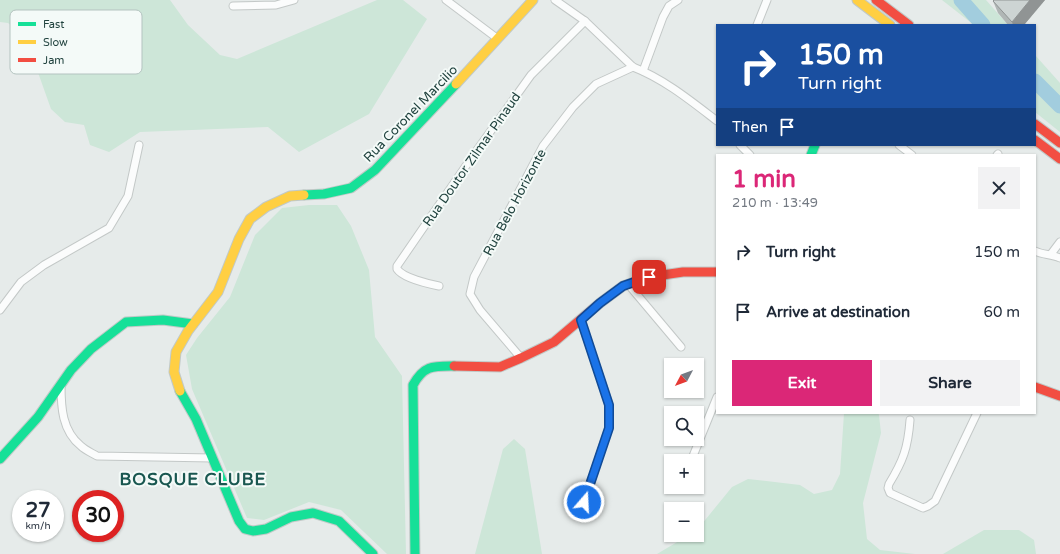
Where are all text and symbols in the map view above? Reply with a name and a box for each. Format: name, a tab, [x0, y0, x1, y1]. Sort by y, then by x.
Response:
legend	[10, 10, 142, 74]
text: Fast	[43, 18, 64, 31]
text: Slow	[43, 36, 68, 49]
text: 150 m	[798, 38, 884, 72]
icon: right	[732, 40, 784, 92]
text: Jam	[43, 54, 64, 67]
street label: Rua Coronel Marcilio	[360, 62, 461, 165]
text: Turn right	[798, 72, 882, 94]
street label: Rua Doutor Zilmar Pinaud	[419, 90, 524, 230]
icon: arrive	[776, 116, 798, 138]
text: Then	[732, 118, 768, 136]
street label: Rua Belo Horizonte	[480, 146, 550, 259]
text: 1 min	[732, 165, 796, 194]
button: close	[978, 167, 1020, 209]
text: 210 m · 13:49	[732, 195, 818, 211]
icon: right	[732, 241, 754, 263]
text: Turn right	[766, 243, 836, 261]
text: 150 m	[974, 243, 1020, 261]
pin	[632, 260, 666, 294]
icon: arrive	[638, 266, 660, 288]
icon: arrive	[732, 301, 754, 323]
text: Arrive at destination	[766, 303, 910, 321]
text: 60 m	[983, 303, 1020, 321]
north arrow	[664, 358, 704, 398]
map controls	[664, 358, 704, 542]
button: Exit	[732, 360, 872, 406]
button: Share	[880, 360, 1020, 406]
button: search	[664, 406, 704, 446]
button: +	[664, 454, 704, 494]
district label: BOSQUE CLUBE	[120, 469, 266, 490]
position arrow	[563, 481, 605, 523]
speed limit sign: 30	[72, 490, 124, 542]
text: 27	[25, 499, 51, 523]
button: −	[664, 502, 704, 542]
text: km/h	[25, 520, 51, 532]

